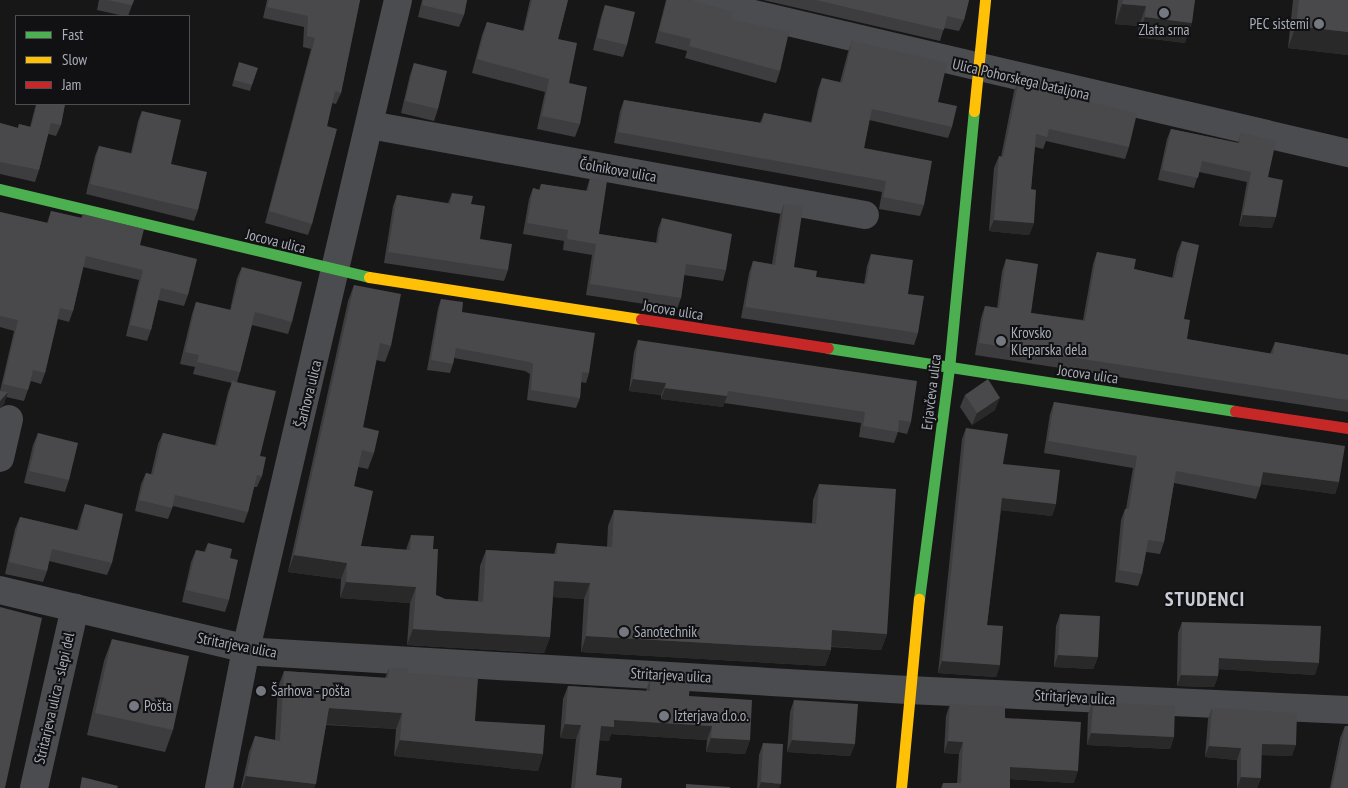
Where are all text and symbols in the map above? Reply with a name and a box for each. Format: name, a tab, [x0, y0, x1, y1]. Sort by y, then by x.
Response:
marker: Zlata srna	[1158, 7, 1170, 19]
legend	[15, 15, 190, 105]
place label: PEC sistemi	[1249, 15, 1309, 33]
marker: PEC sistemi	[1313, 18, 1325, 30]
place label: Zlata srna	[1138, 21, 1190, 39]
text: Fast	[62, 25, 83, 44]
text: Slow	[62, 50, 87, 69]
street label: Ulica Pohorskega bataljona	[951, 54, 1091, 104]
text: Jam	[62, 75, 81, 94]
street label: Čolnikova ulica	[578, 154, 658, 186]
street label: Jocova ulica	[244, 225, 308, 257]
street label: Jocova ulica	[641, 296, 705, 324]
place label: Krovsko Kleparska dela	[1011, 323, 1087, 358]
marker: Krovsko Kleparska dela	[995, 335, 1007, 347]
street label: Erjavčeva ulica	[917, 353, 945, 431]
street label: Šarhova ulica	[291, 358, 325, 430]
street label: Jocova ulica	[1056, 361, 1120, 387]
district label: STUDENCI	[1164, 587, 1246, 611]
place label: Sanotechnik	[634, 623, 697, 641]
marker: Sanotechnik	[618, 626, 630, 638]
street label: Stritarjeva ulica	[196, 628, 278, 662]
street label: Stritarjeva ulica - slepi del	[30, 630, 78, 766]
street label: Stritarjeva ulica	[630, 664, 712, 686]
place label: Šarhova - pošta	[271, 682, 351, 700]
marker: Šarhova - pošta	[255, 685, 267, 697]
street label: Stritarjeva ulica	[1034, 686, 1116, 708]
place label: Pošta	[144, 697, 172, 715]
marker: Pošta	[128, 700, 140, 712]
place label: Izterjava d.o.o.	[674, 707, 749, 725]
marker: Izterjava d.o.o.	[658, 710, 670, 722]

